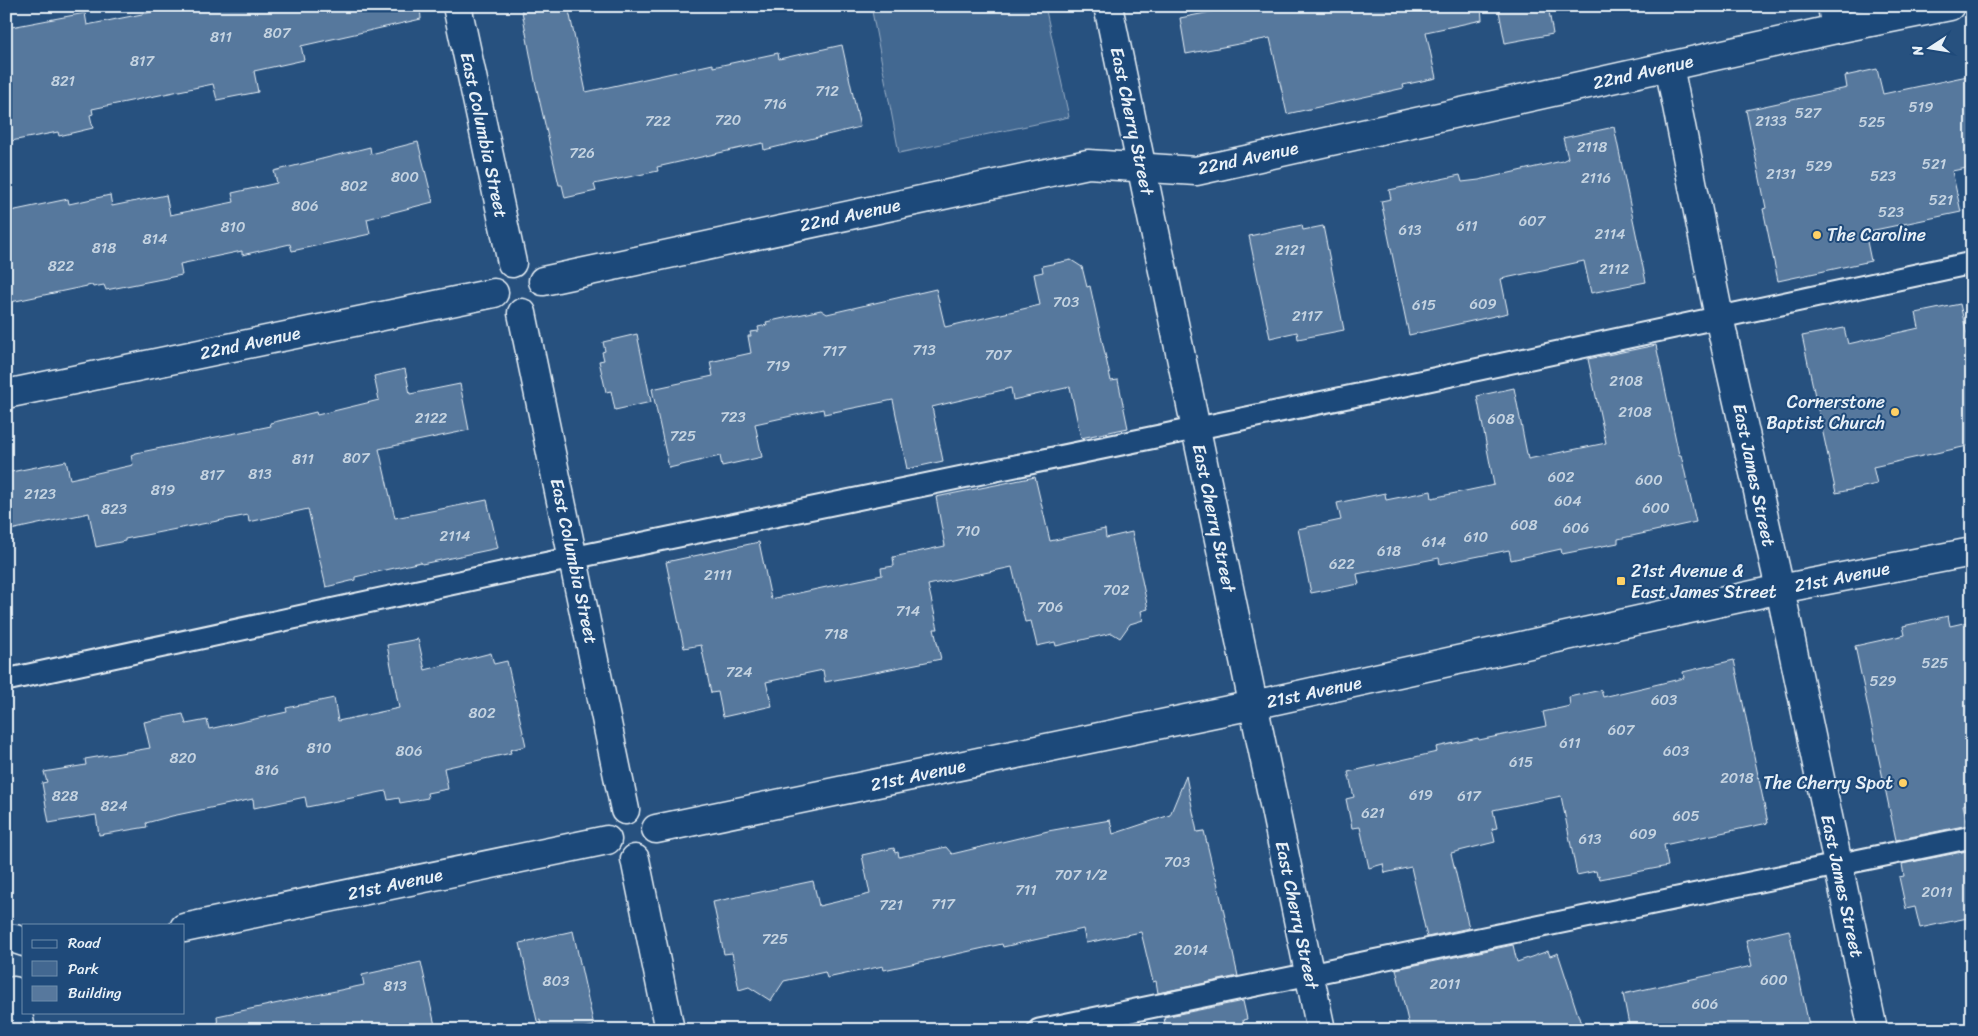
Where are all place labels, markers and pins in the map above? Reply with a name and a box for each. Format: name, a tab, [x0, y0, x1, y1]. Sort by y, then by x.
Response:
place label: The Caroline	[1827, 219, 1926, 251]
marker: The Caroline	[1811, 229, 1823, 241]
place label: Cornerstone Baptist Church	[1766, 386, 1885, 439]
marker: Cornerstone Baptist Church	[1889, 406, 1901, 418]
place label: 21st Avenue & East James Street	[1631, 555, 1777, 608]
marker: 21st Avenue & East James Street	[1615, 575, 1627, 587]
place label: The Cherry Spot	[1763, 767, 1893, 799]
marker: The Cherry Spot	[1897, 777, 1909, 789]

